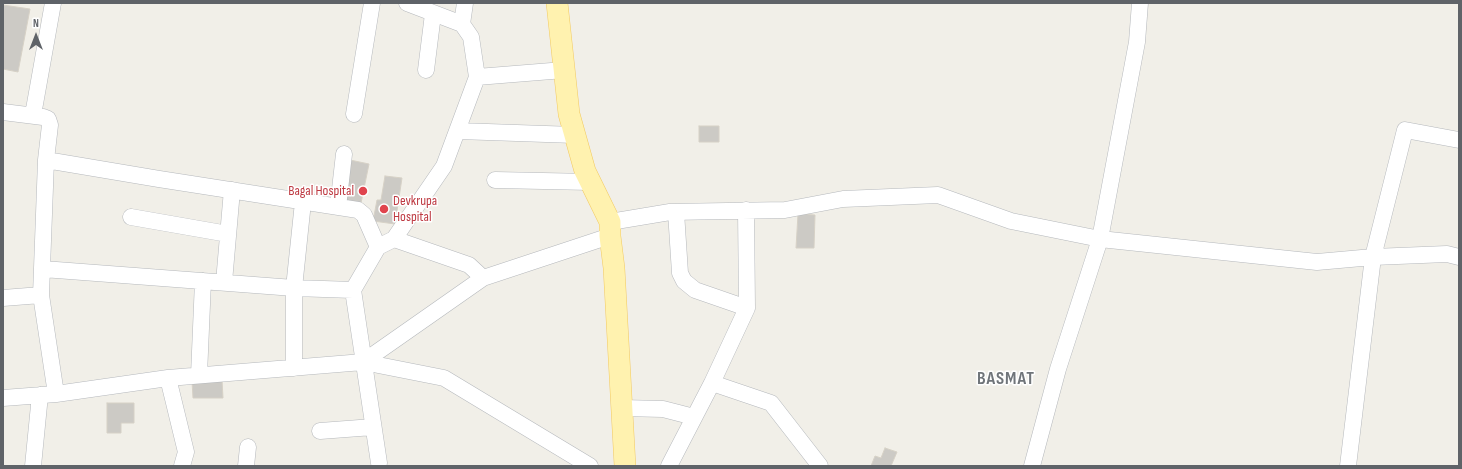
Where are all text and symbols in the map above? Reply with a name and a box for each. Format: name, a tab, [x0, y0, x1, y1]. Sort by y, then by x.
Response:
north arrow	[16, 16, 56, 56]
text: N	[33, 17, 39, 30]
place label: Bagal Hospital	[288, 183, 354, 199]
marker: Bagal Hospital	[357, 185, 369, 197]
place label: Devkrupa Hospital	[393, 193, 437, 226]
marker: Devkrupa Hospital	[378, 203, 390, 215]
district label: BASMAT	[977, 368, 1035, 390]

